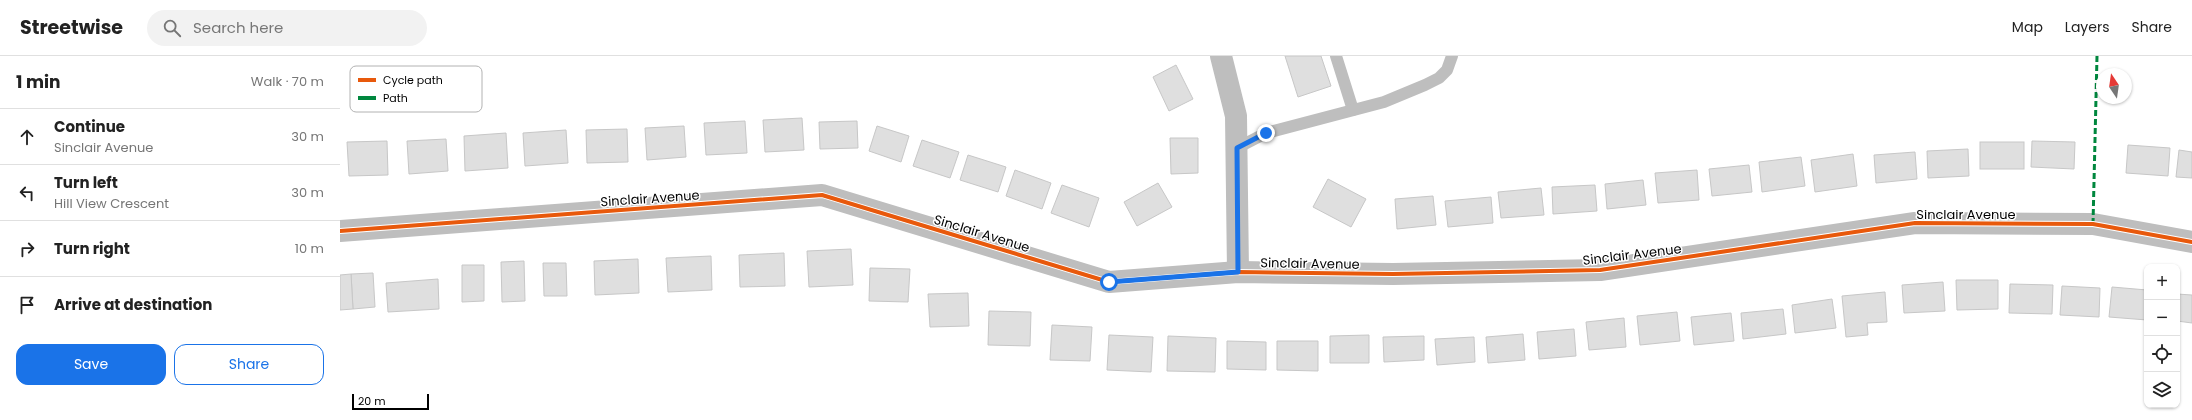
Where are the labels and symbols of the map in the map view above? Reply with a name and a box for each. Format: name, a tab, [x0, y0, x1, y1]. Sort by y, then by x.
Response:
legend	[350, 66, 482, 112]
north arrow	[2096, 68, 2132, 104]
text: Cycle path	[383, 72, 443, 88]
text: Path	[383, 90, 408, 106]
route end	[1257, 124, 1275, 142]
street label: Sinclair Avenue	[600, 186, 700, 211]
street label: Sinclair Avenue	[1916, 205, 2016, 224]
street label: Sinclair Avenue	[932, 210, 1032, 257]
street label: Sinclair Avenue	[1582, 239, 1683, 270]
street label: Sinclair Avenue	[1260, 253, 1360, 274]
route start	[1100, 273, 1118, 291]
scale bar	[352, 392, 429, 411]

